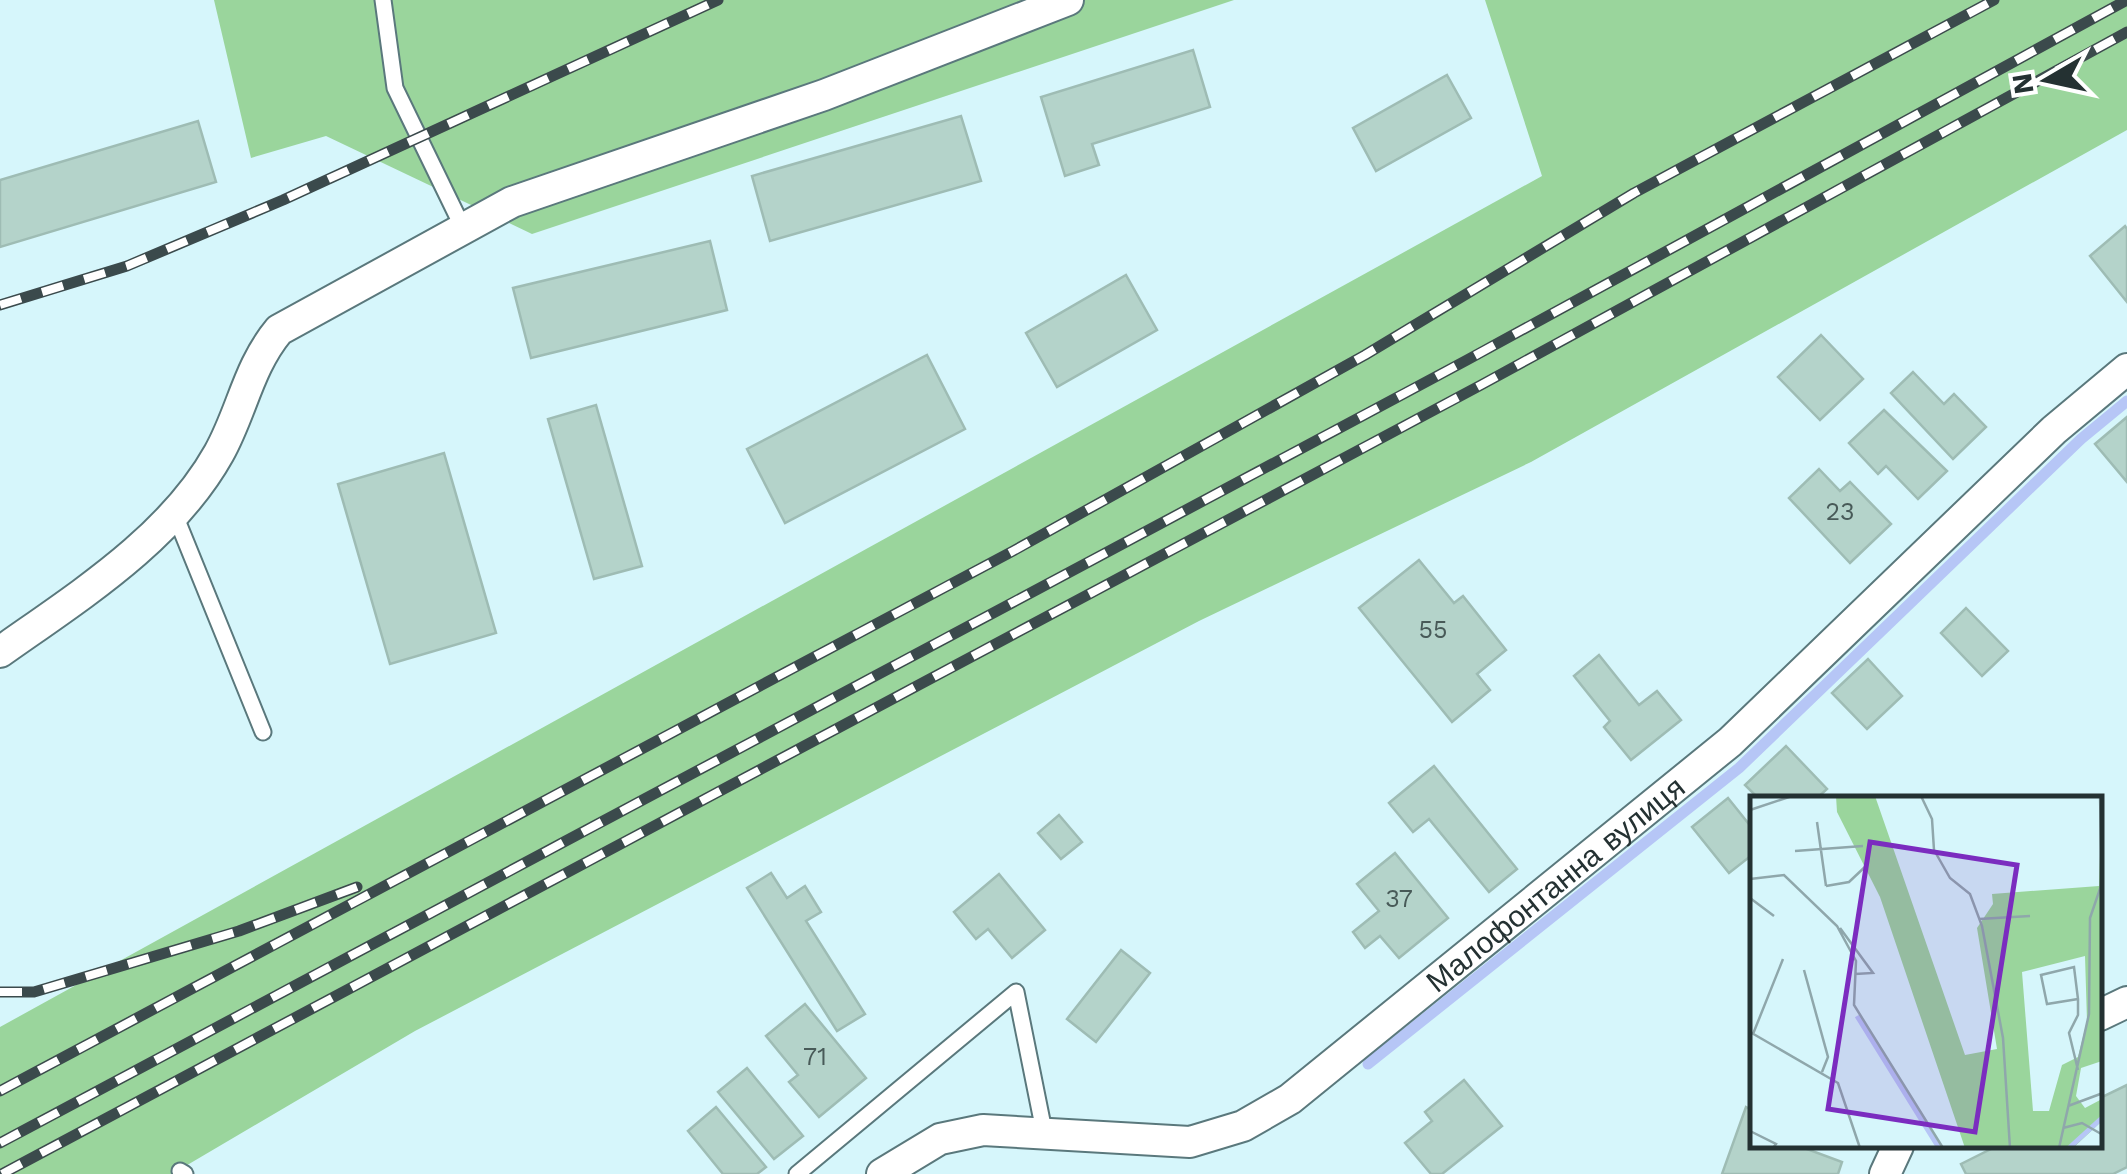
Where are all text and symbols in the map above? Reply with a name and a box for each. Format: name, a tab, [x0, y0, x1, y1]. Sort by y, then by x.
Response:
north arrow	[1997, 30, 2097, 130]
text: N	[2005, 71, 2041, 97]
house number: 23	[1825, 497, 1855, 526]
house number: 55	[1418, 615, 1448, 644]
street label: Малофонтанна вулиця	[1419, 769, 1691, 999]
inset map	[1750, 796, 2102, 1149]
house number: 37	[1385, 884, 1413, 913]
house number: 71	[803, 1042, 827, 1071]

